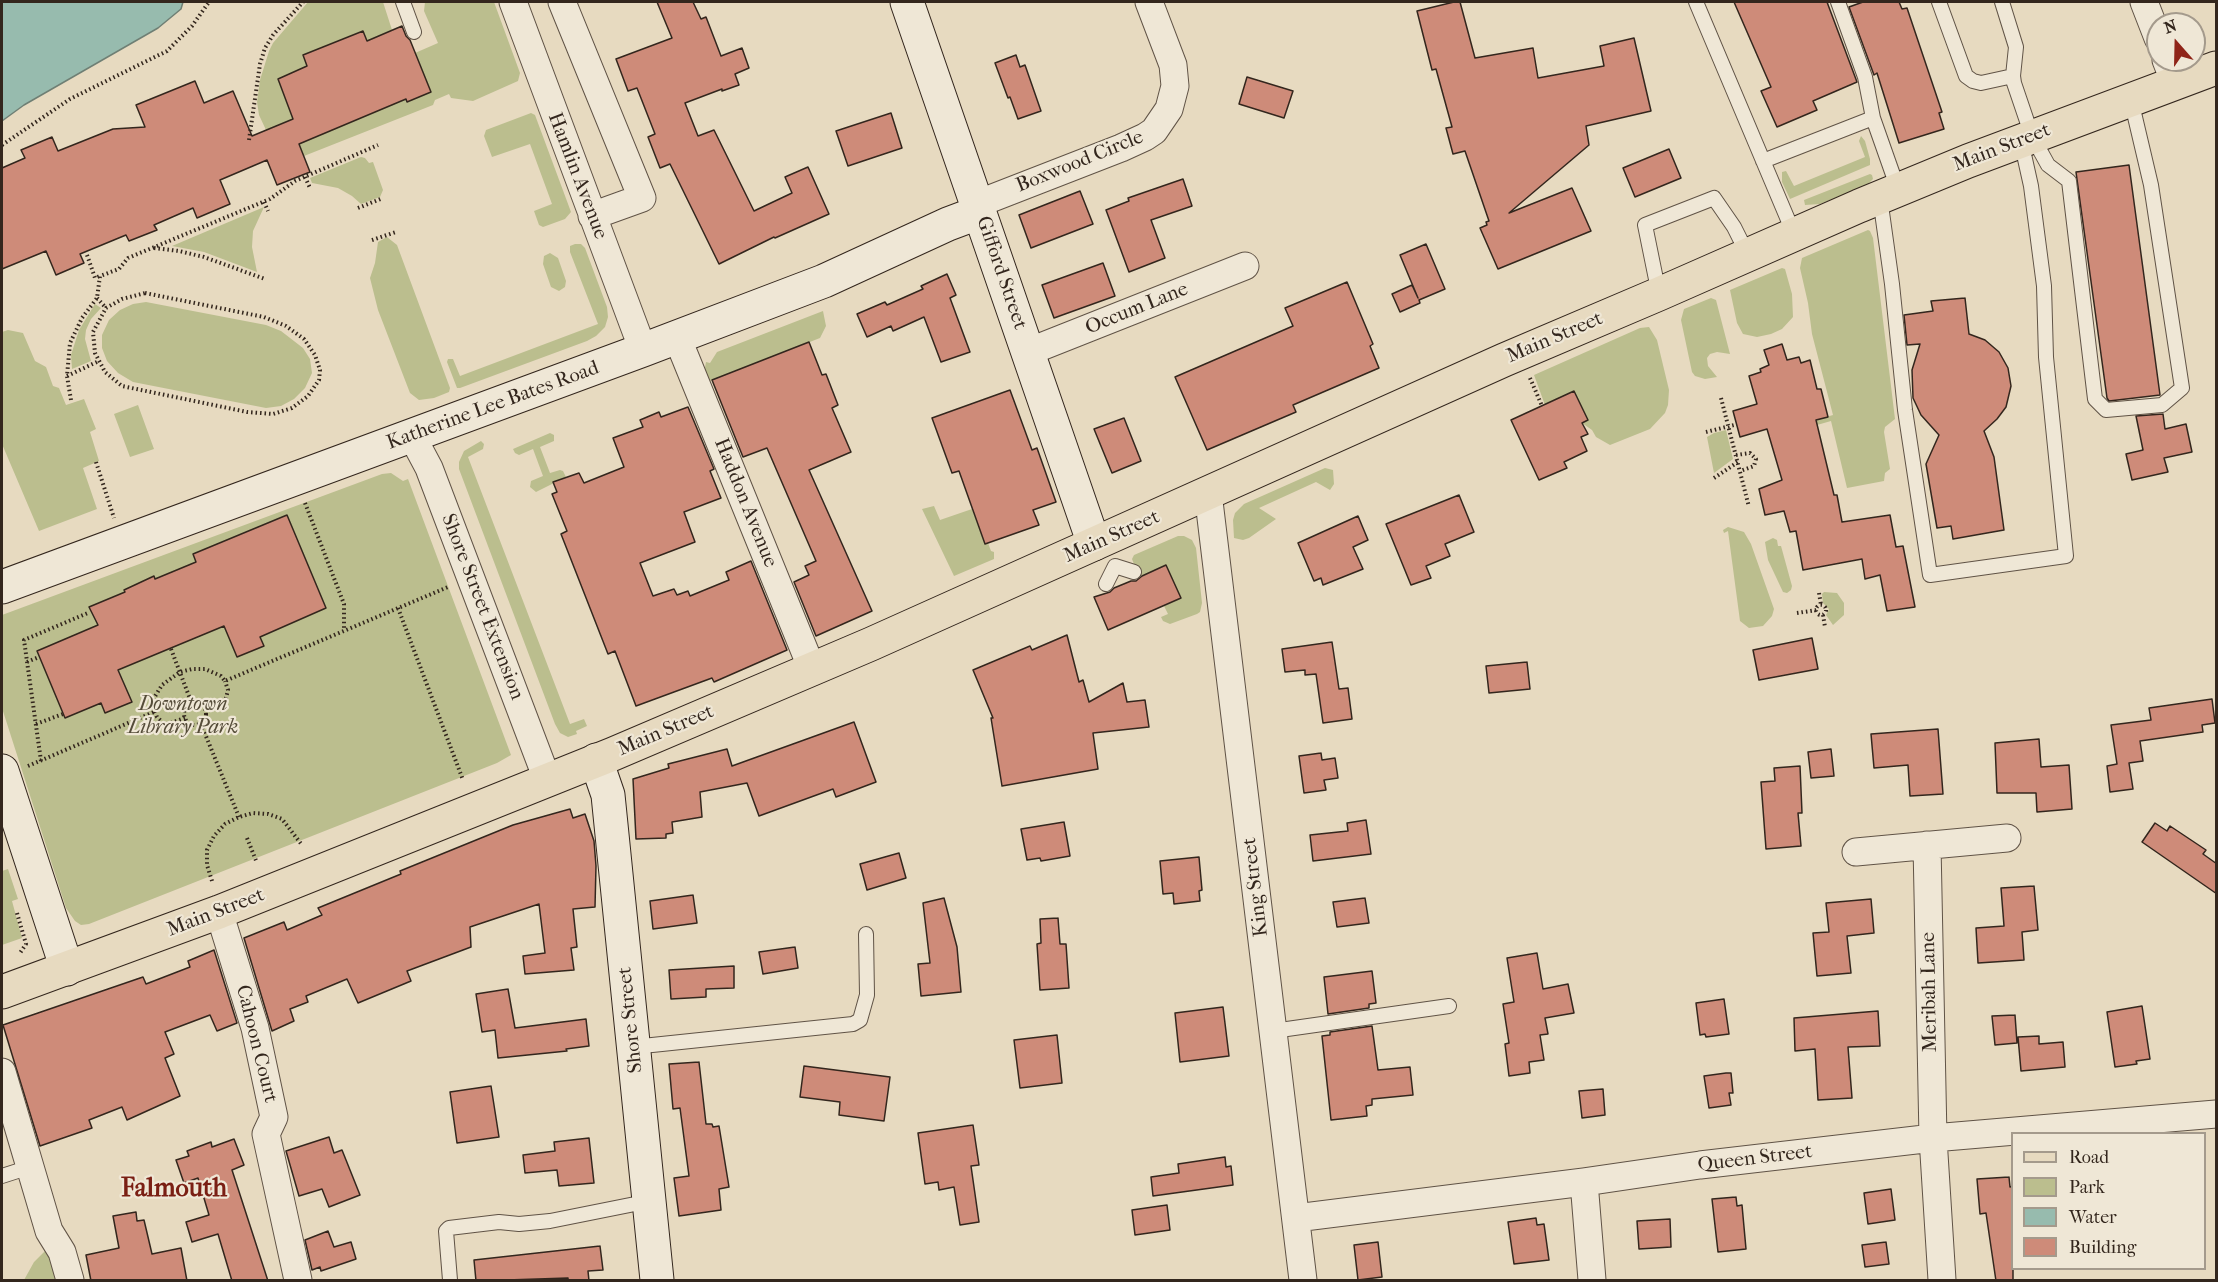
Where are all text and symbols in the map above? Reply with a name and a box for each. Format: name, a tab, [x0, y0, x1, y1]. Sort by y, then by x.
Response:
north arrow	[2146, 12, 2206, 72]
text: N	[2161, 15, 2179, 38]
street label: Hamlin Avenue	[542, 109, 612, 243]
street label: Main Street	[1950, 118, 2054, 178]
street label: Boxwood Circle	[1013, 126, 1147, 198]
street label: Gifford Street	[970, 213, 1032, 333]
street label: Occum Lane	[1082, 278, 1192, 340]
street label: Main Street	[1503, 307, 1607, 369]
street label: Katherine Lee Bates Road	[384, 356, 602, 456]
street label: Haddon Avenue	[708, 435, 782, 571]
street label: Main Street	[1060, 505, 1164, 569]
street label: Shore Street Extension	[435, 511, 529, 703]
park label: Downtown Library Park	[128, 693, 238, 740]
street label: Main Street	[614, 700, 718, 762]
street label: King Street	[1238, 836, 1274, 938]
street label: Main Street	[164, 883, 268, 943]
street label: Meribah Lane	[1917, 932, 1943, 1052]
street label: Shore Street	[613, 966, 649, 1074]
street label: Cahoon Court	[230, 983, 282, 1105]
legend	[2011, 1132, 2206, 1270]
street label: Queen Street	[1696, 1140, 1814, 1178]
text: Road	[2069, 1147, 2109, 1168]
district label: Falmouth	[121, 1174, 227, 1206]
text: Park	[2069, 1177, 2105, 1198]
text: Water	[2069, 1207, 2117, 1228]
text: Building	[2069, 1237, 2136, 1258]

